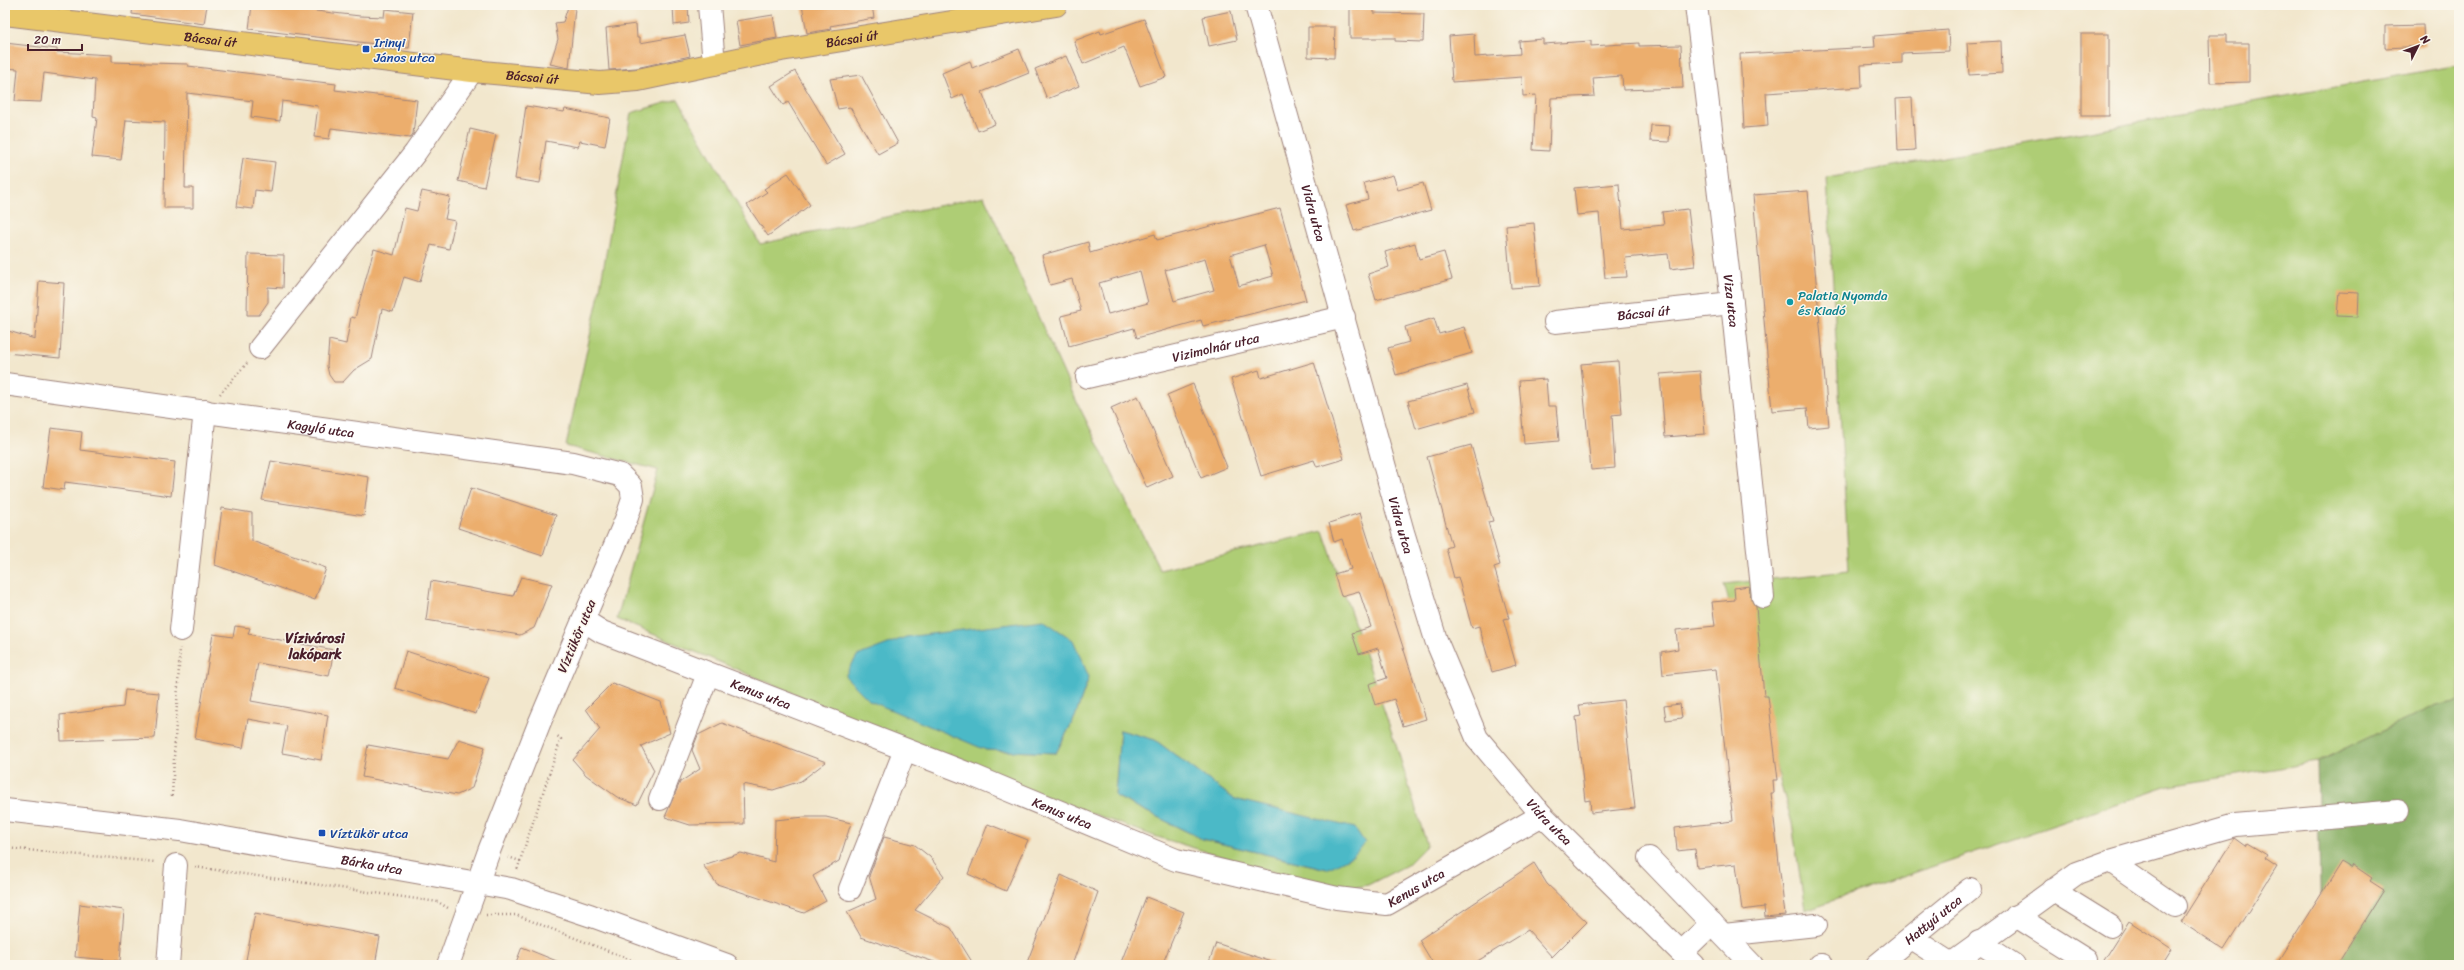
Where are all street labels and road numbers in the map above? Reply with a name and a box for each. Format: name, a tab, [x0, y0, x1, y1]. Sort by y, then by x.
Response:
street label: Bácsai út	[824, 23, 881, 55]
street label: Bácsai út	[183, 25, 239, 54]
street label: Bácsai út	[505, 63, 560, 91]
street label: Vidra utca	[1295, 182, 1333, 245]
street label: Viza utca	[1717, 273, 1746, 329]
street label: Bácsai út	[1616, 299, 1672, 327]
street label: Vizimolnár utca	[1170, 326, 1262, 369]
street label: Kagyló utca	[286, 412, 356, 445]
street label: Vidra utca	[1382, 494, 1420, 557]
street label: Víztükör utca	[551, 595, 602, 677]
street label: Kenus utca	[727, 672, 795, 716]
street label: Kenus utca	[1029, 790, 1096, 836]
street label: Vidra utca	[1520, 793, 1578, 851]
street label: Bárka utca	[339, 848, 405, 882]
street label: Kenus utca	[1383, 862, 1449, 914]
street label: Hattyú utca	[1899, 889, 1968, 951]

